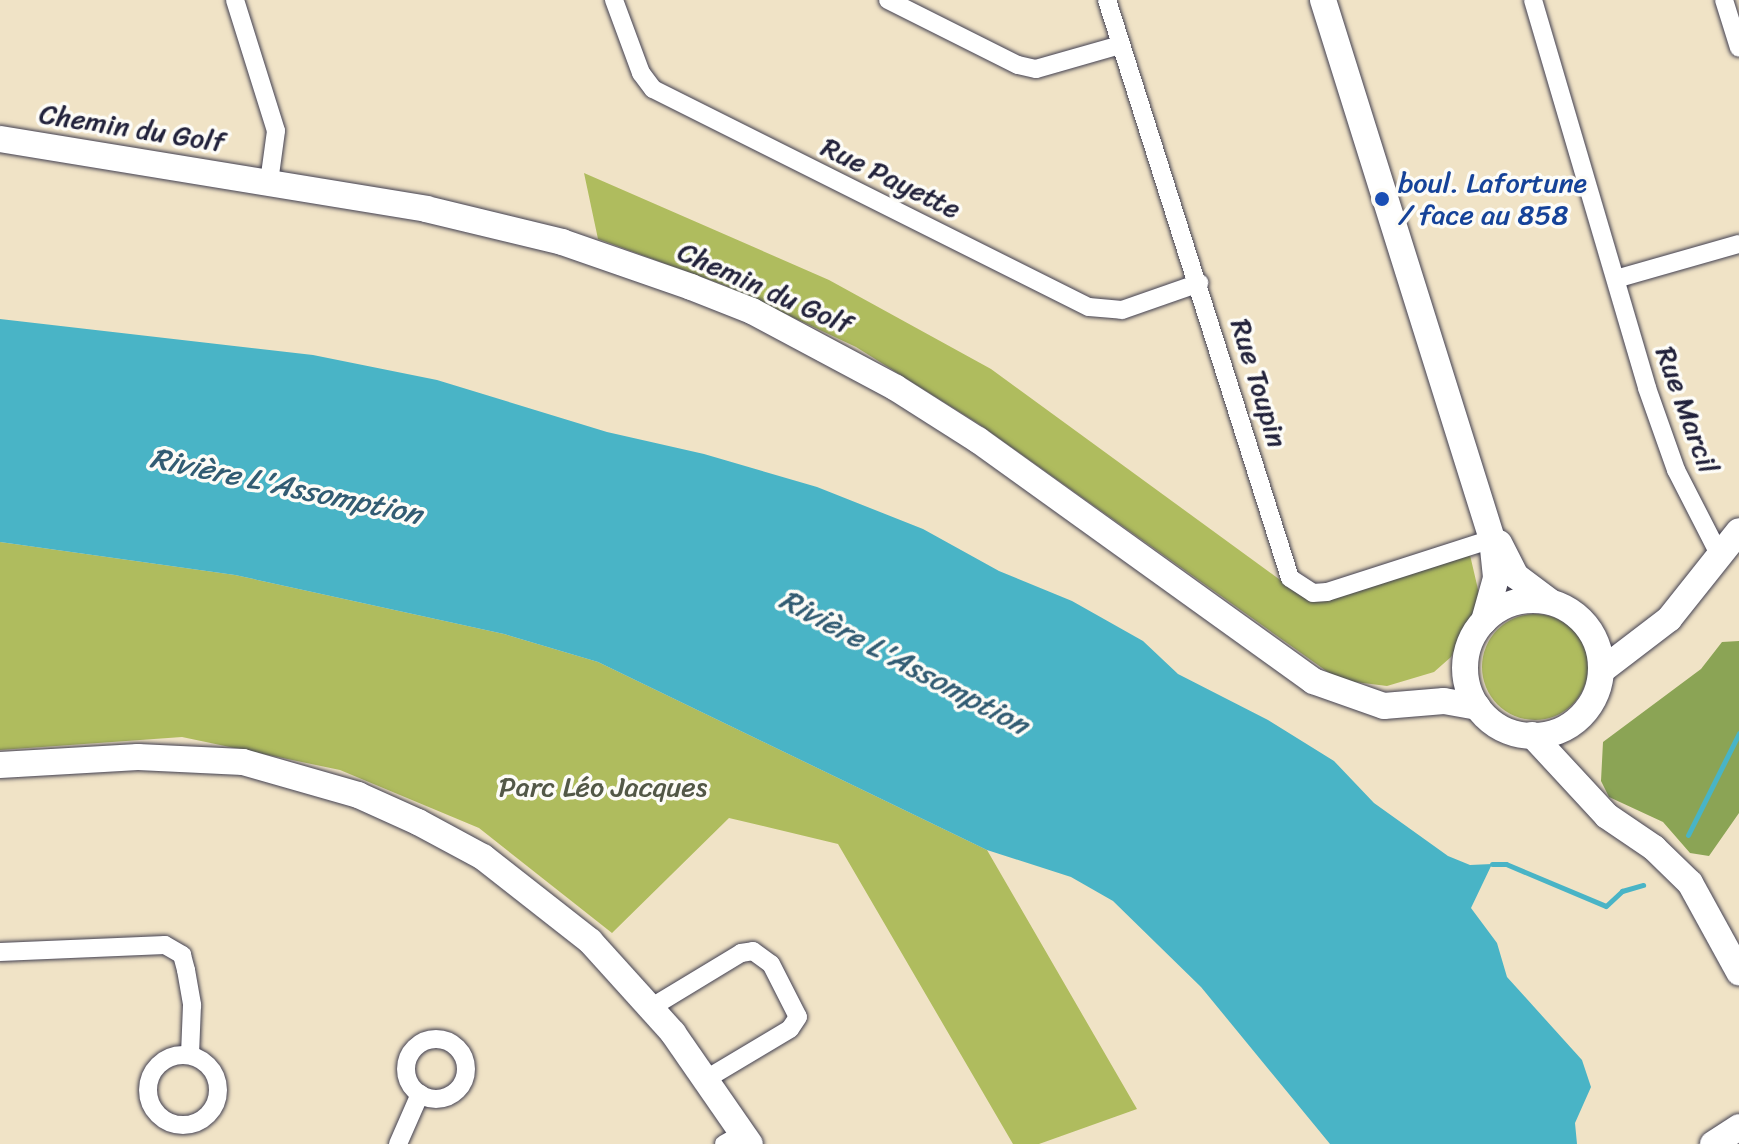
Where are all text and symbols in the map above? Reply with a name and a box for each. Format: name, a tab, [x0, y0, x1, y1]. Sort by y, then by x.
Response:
street label: Chemin du Golf	[37, 97, 227, 159]
street label: Rue Payette	[816, 130, 966, 226]
place label: boul. Lafortune / face au 858	[1398, 166, 1587, 232]
marker: boul. Lafortune / face au 858	[1373, 190, 1391, 208]
street label: Chemin du Golf	[673, 235, 857, 341]
street label: Rue Toupin	[1223, 314, 1295, 452]
street label: Rue Marcil	[1649, 342, 1725, 478]
water label: Rivière L'Assomption	[146, 440, 426, 532]
water label: Rivière L'Assomption	[773, 581, 1035, 743]
park label: Parc Léo Jacques	[499, 770, 707, 804]

